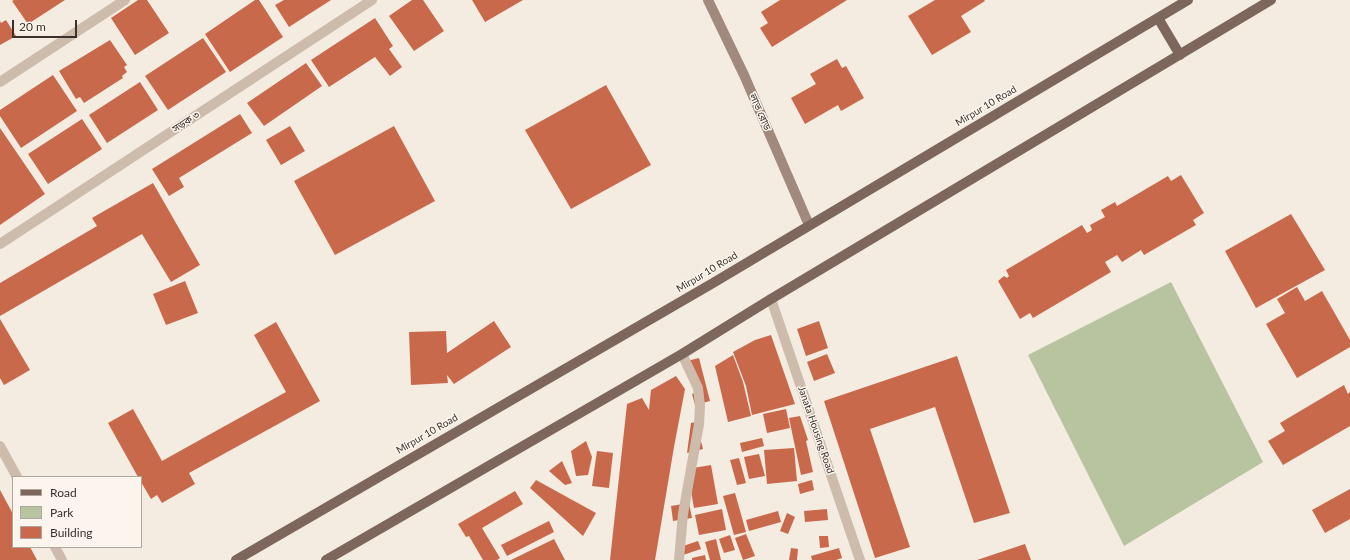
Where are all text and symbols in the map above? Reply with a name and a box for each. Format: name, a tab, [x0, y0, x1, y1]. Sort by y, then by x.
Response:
scale bar	[14, 12, 79, 38]
text: 20 m	[19, 19, 46, 34]
street label: Mirpur 10 Road	[953, 83, 1019, 129]
street label: লাভ রোড	[747, 92, 773, 132]
street label: সড়ক ৩	[170, 109, 202, 135]
street label: Mirpur 10 Road	[674, 249, 740, 295]
street label: Janata Housing Road	[795, 385, 837, 475]
street label: Mirpur 10 Road	[394, 412, 460, 456]
legend	[12, 476, 142, 548]
text: Road	[50, 485, 77, 500]
text: Park	[50, 505, 73, 520]
text: Building	[50, 525, 93, 540]

